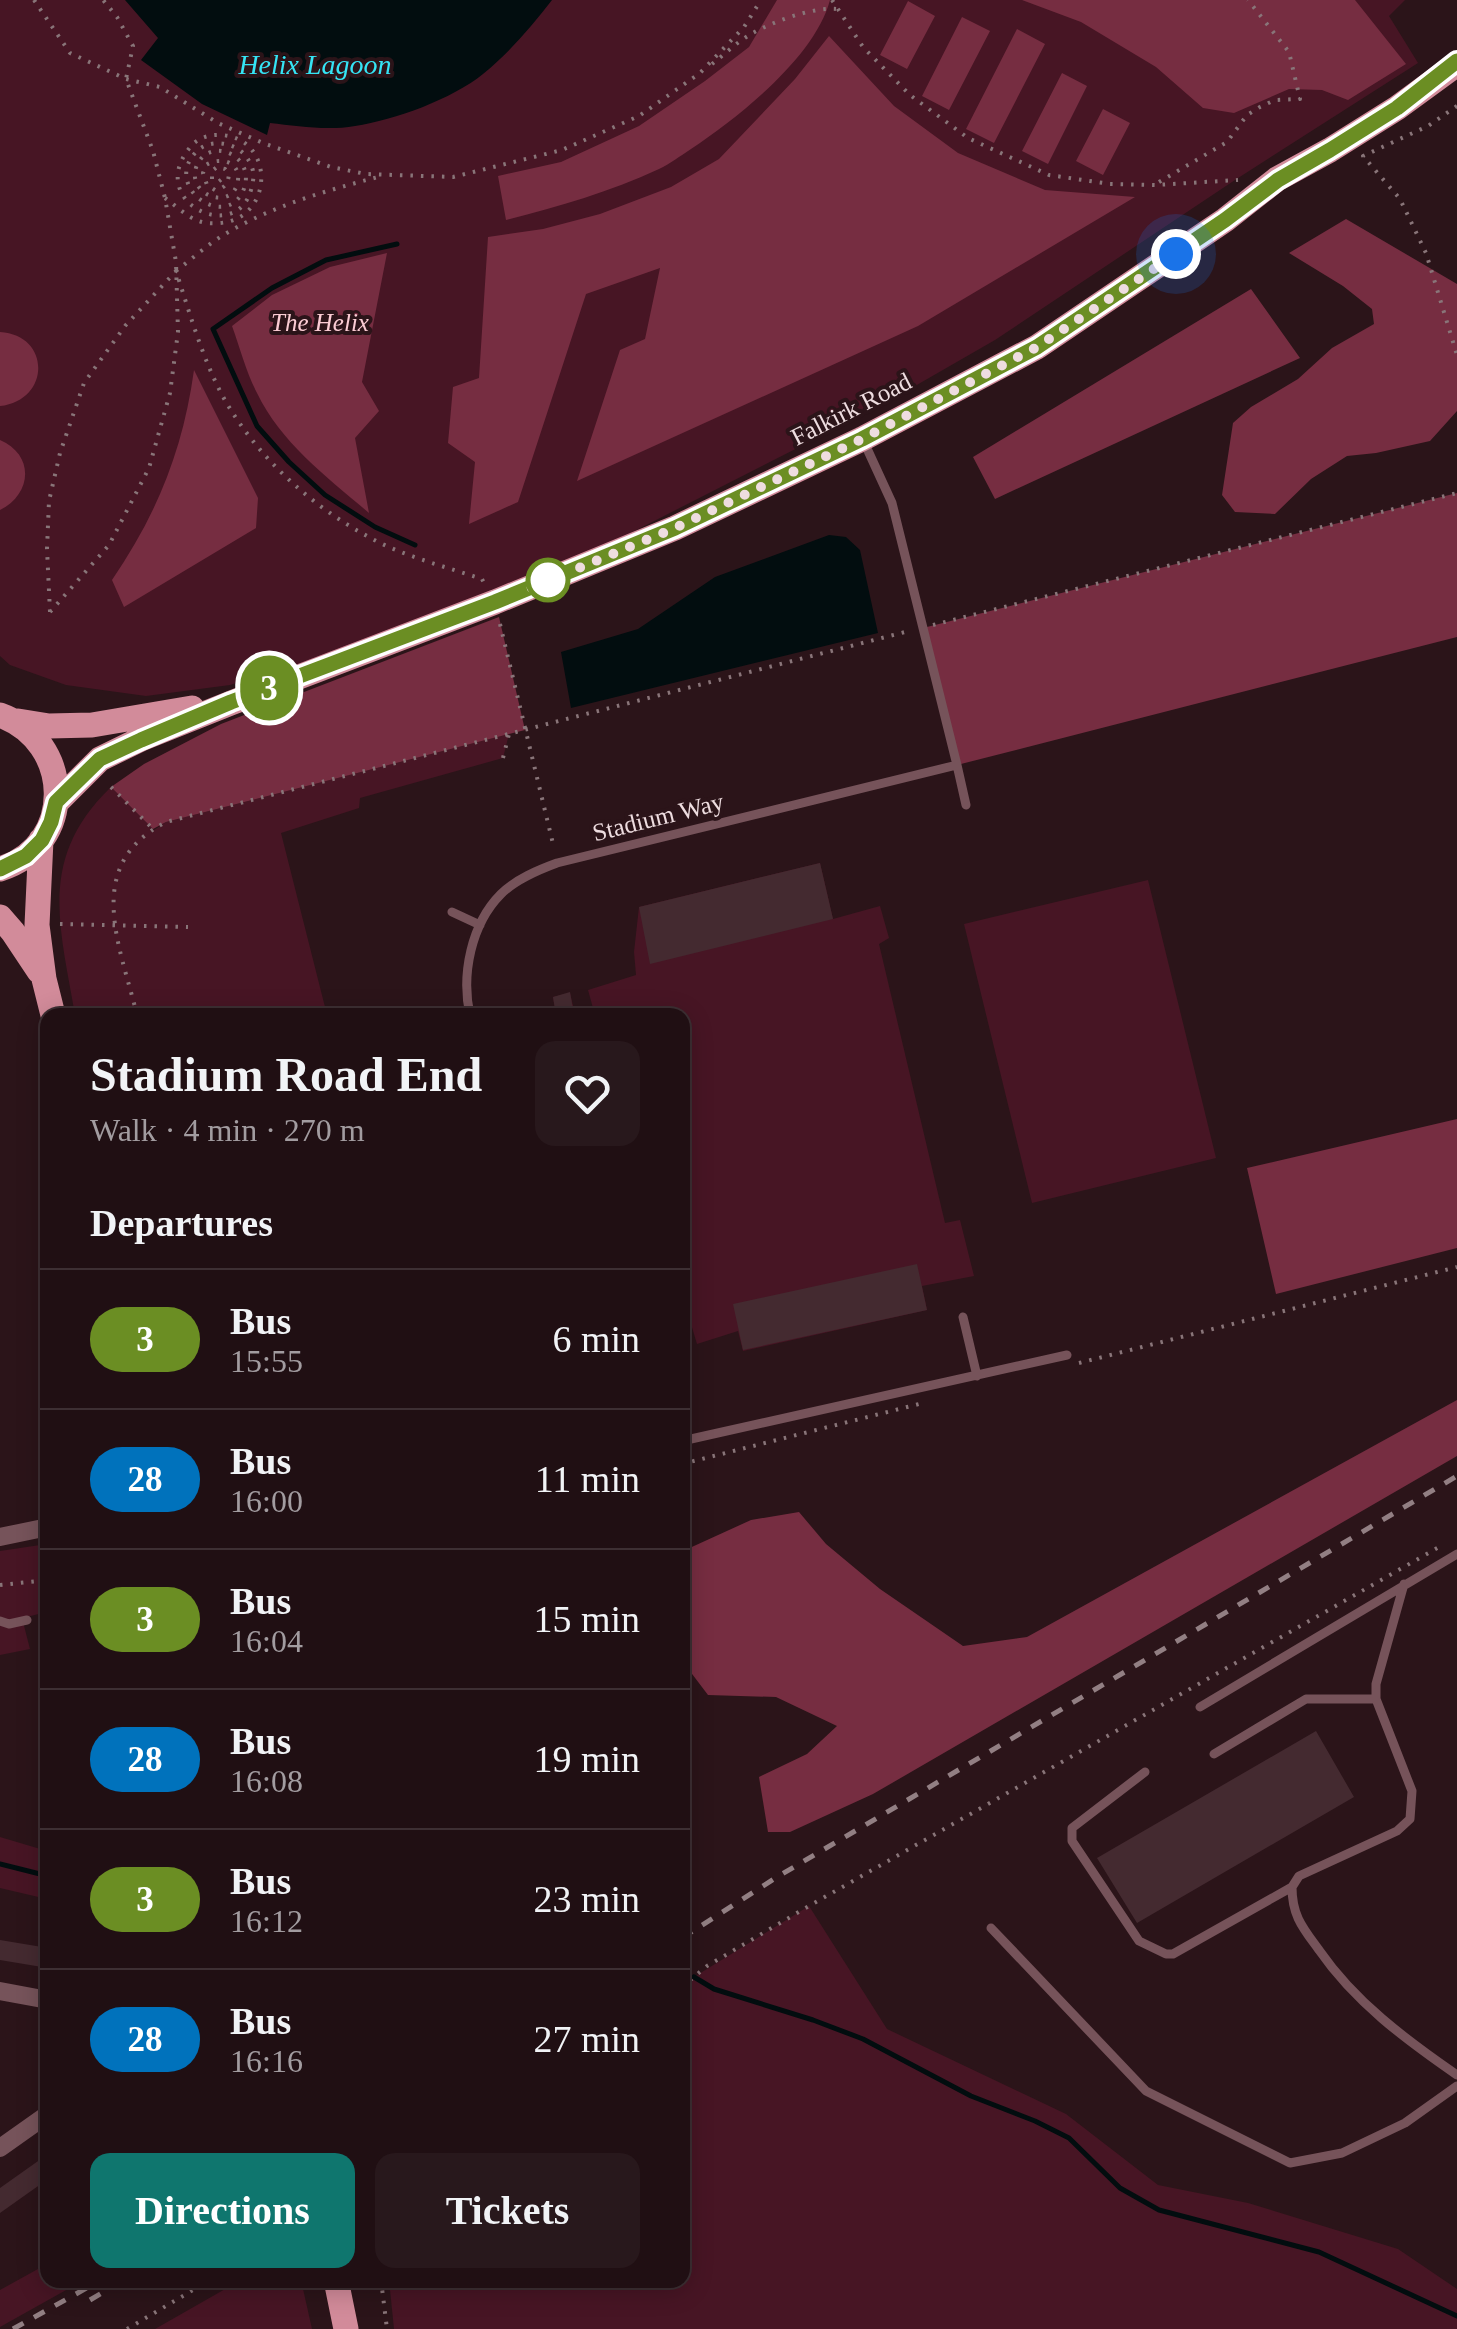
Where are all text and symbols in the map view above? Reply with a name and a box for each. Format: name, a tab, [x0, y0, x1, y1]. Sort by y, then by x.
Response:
water label: Helix Lagoon	[237, 49, 392, 80]
your location	[1151, 229, 1201, 279]
park label: The Helix	[271, 309, 369, 336]
street label: Falkirk Road	[786, 367, 916, 451]
unlabelled marker	[527, 559, 569, 601]
line badge: 3	[236, 656, 302, 720]
text: 3	[260, 669, 278, 708]
street label: Stadium Way	[590, 788, 727, 846]
button: heart	[535, 1041, 640, 1146]
text: Stadium Road End	[90, 1048, 482, 1101]
text: Walk · 4 min · 270 m	[90, 1112, 365, 1148]
text: Departures	[90, 1202, 273, 1244]
text: Bus	[230, 1300, 291, 1342]
text: 6 min	[552, 1318, 640, 1360]
text: 3	[136, 1320, 154, 1359]
text: 15:55	[230, 1343, 303, 1379]
text: Bus	[230, 1440, 291, 1482]
text: 11 min	[535, 1458, 640, 1500]
text: 28	[128, 1460, 163, 1499]
text: 16:00	[230, 1483, 303, 1519]
text: Bus	[230, 1580, 291, 1622]
text: 15 min	[533, 1598, 640, 1640]
text: 3	[136, 1600, 154, 1639]
text: 16:04	[230, 1623, 303, 1659]
text: Bus	[230, 1720, 291, 1762]
text: 19 min	[533, 1738, 640, 1780]
text: 28	[128, 1740, 163, 1779]
text: 16:08	[230, 1763, 303, 1799]
text: Bus	[230, 1860, 291, 1902]
text: 23 min	[533, 1878, 640, 1920]
text: 3	[136, 1880, 154, 1919]
text: 16:12	[230, 1903, 303, 1939]
text: Bus	[230, 2000, 291, 2042]
text: 27 min	[533, 2018, 640, 2060]
text: 28	[128, 2020, 163, 2059]
text: 16:16	[230, 2043, 303, 2079]
button: Directions	[90, 2153, 355, 2268]
button: Tickets	[375, 2153, 640, 2268]

